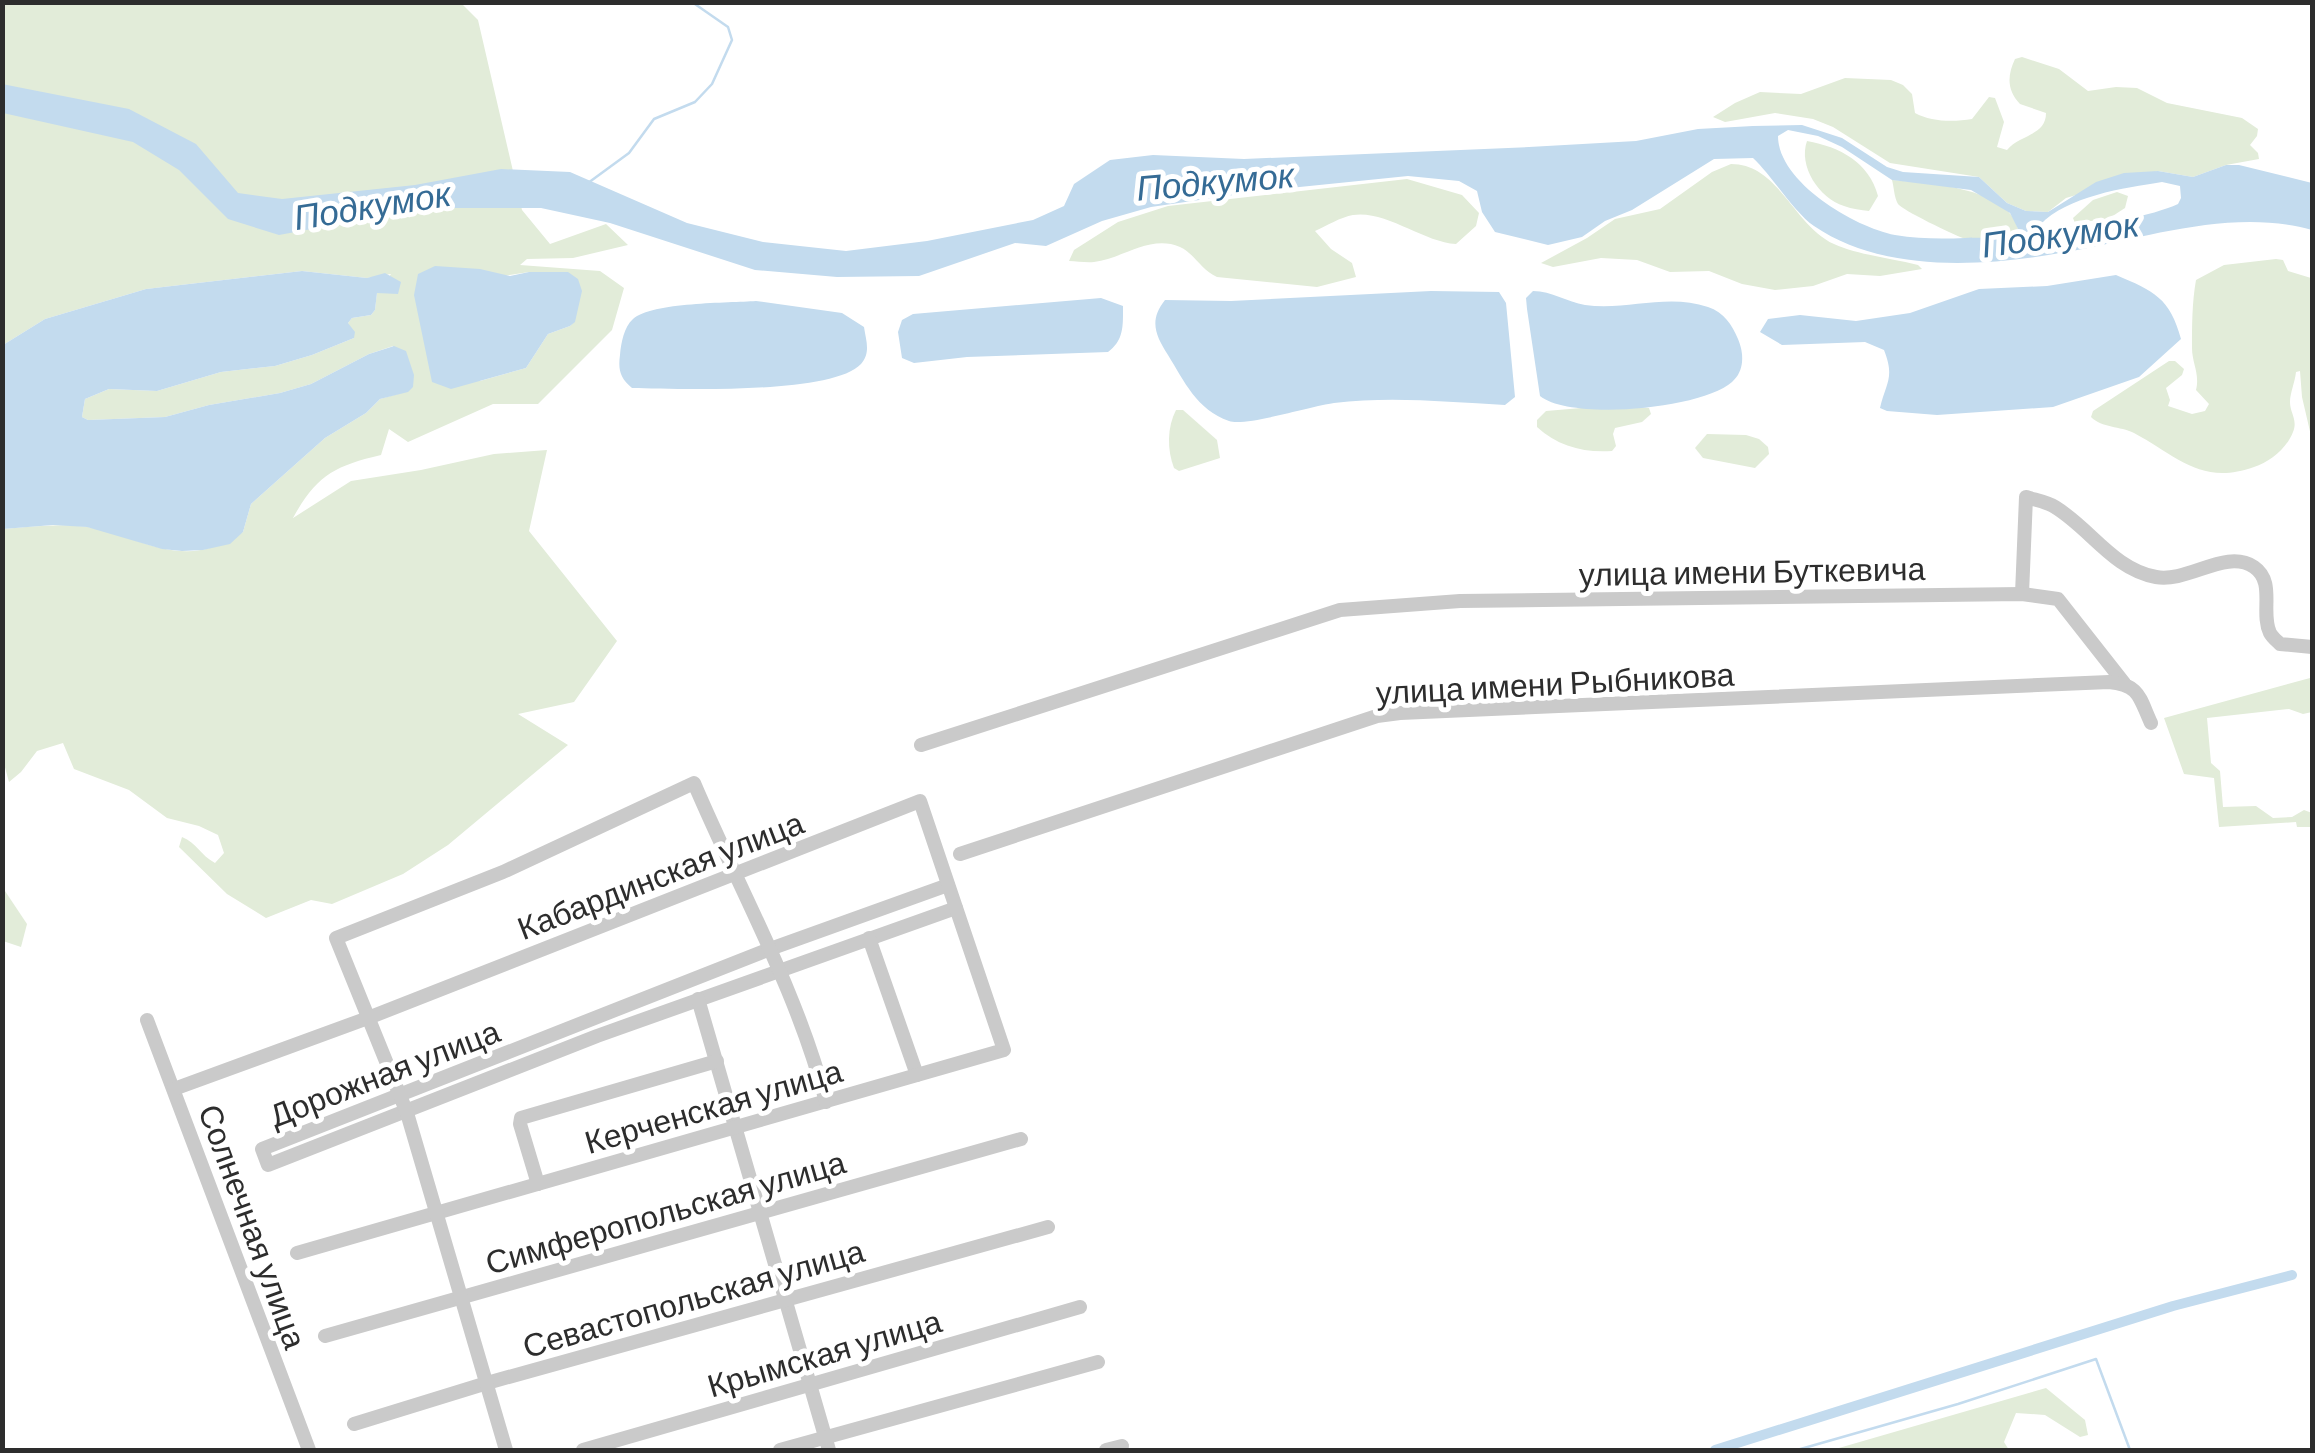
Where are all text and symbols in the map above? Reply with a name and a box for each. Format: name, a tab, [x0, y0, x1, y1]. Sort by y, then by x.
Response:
water label: Подкумок	[1134, 152, 1297, 208]
water label: Подкумок	[291, 171, 455, 237]
water label: Подкумок	[1979, 201, 2143, 265]
street label: улица имени Буткевича	[1578, 548, 1926, 593]
street label: улица имени Рыбникова	[1375, 654, 1735, 711]
street label: Кабардинская улица	[512, 802, 809, 947]
street label: Дорожная улица	[263, 1011, 505, 1134]
street label: Керченская улица	[580, 1050, 846, 1161]
street label: Солнечная улица	[191, 1099, 316, 1354]
street label: Симферопольская улица	[481, 1141, 850, 1282]
street label: Севастопольская улица	[518, 1230, 869, 1365]
street label: Крымская улица	[703, 1300, 946, 1405]

